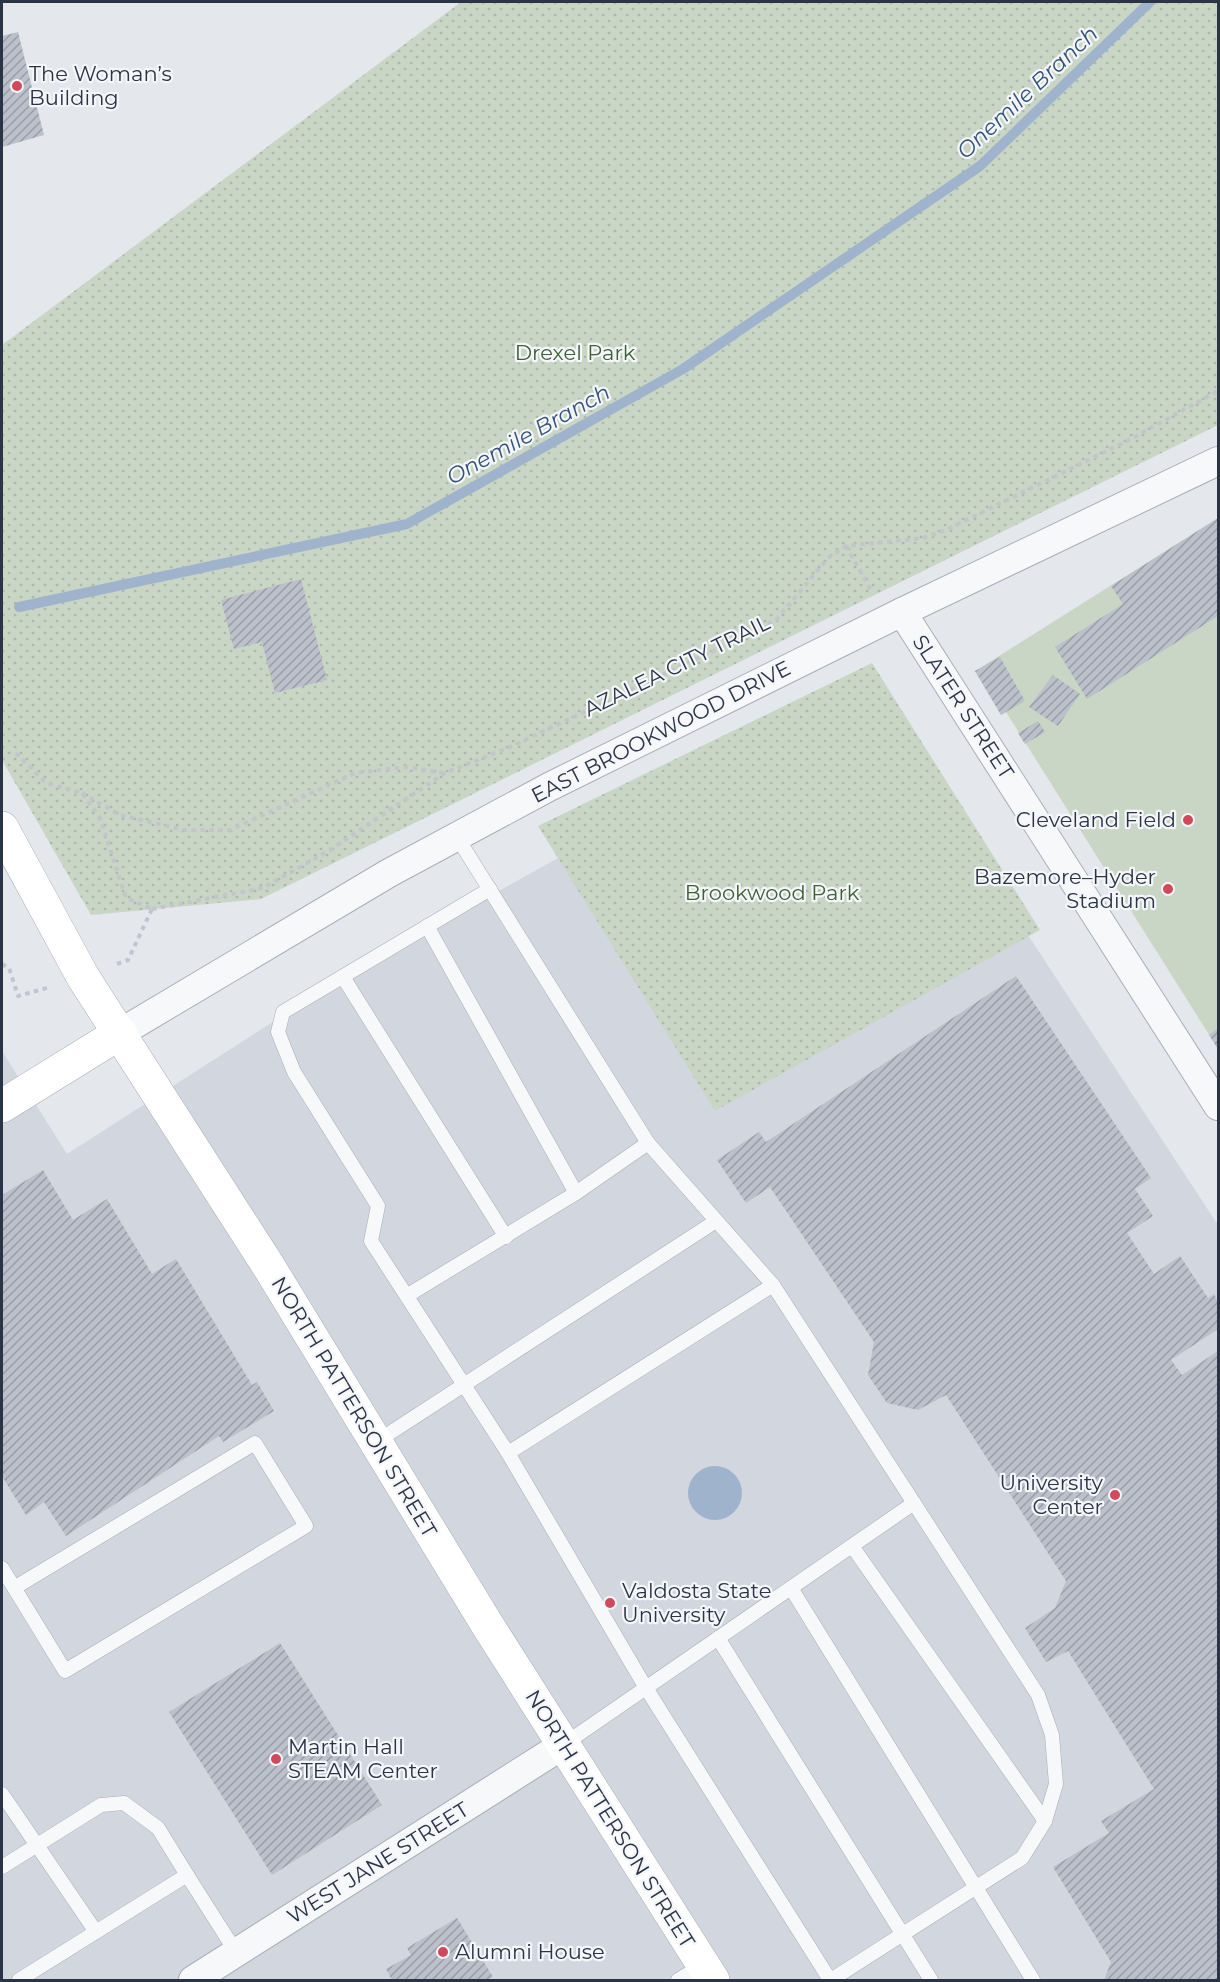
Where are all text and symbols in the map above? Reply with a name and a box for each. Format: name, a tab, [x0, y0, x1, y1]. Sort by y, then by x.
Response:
water label: Onemile Branch	[951, 20, 1103, 165]
place label: The Woman’s Building	[29, 61, 172, 110]
marker: The Woman’s Building	[10, 79, 24, 93]
park label: Drexel Park	[515, 340, 636, 365]
water label: Onemile Branch	[442, 378, 615, 491]
street label: AZALEA CITY TRAIL	[580, 609, 774, 721]
street label: SLATER STREET	[908, 630, 1019, 783]
street label: EAST BROOKWOOD DRIVE	[527, 655, 795, 808]
place label: Cleveland Field	[1016, 807, 1176, 832]
marker: Cleveland Field	[1181, 813, 1195, 827]
place label: Bazemore–Hyder Stadium	[974, 864, 1156, 913]
park label: Brookwood Park	[685, 880, 860, 905]
marker: Bazemore–Hyder Stadium	[1161, 882, 1175, 896]
street label: NORTH PATTERSON STREET	[267, 1272, 442, 1542]
place label: University Center	[1000, 1470, 1104, 1519]
marker: University Center	[1108, 1488, 1122, 1502]
place label: Valdosta State University	[622, 1578, 771, 1627]
marker: Valdosta State University	[603, 1596, 617, 1610]
street label: NORTH PATTERSON STREET	[520, 1685, 700, 1952]
place label: Martin Hall STEAM Center	[288, 1734, 438, 1783]
marker: Martin Hall STEAM Center	[269, 1752, 283, 1766]
street label: WEST JANE STREET	[282, 1797, 473, 1929]
place label: Alumni House	[455, 1939, 605, 1964]
marker: Alumni House	[436, 1945, 450, 1959]

